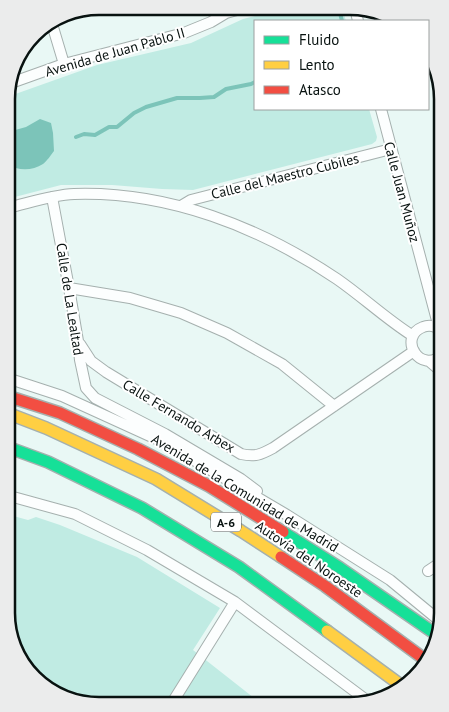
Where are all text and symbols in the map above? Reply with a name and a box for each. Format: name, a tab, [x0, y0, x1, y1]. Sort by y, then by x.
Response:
legend	[254, 20, 429, 110]
street label: Avenida de Juan Pablo II	[43, 23, 187, 81]
text: Fluido	[299, 30, 339, 49]
text: Lento	[299, 55, 335, 74]
text: Atasco	[299, 80, 341, 99]
street label: Calle Juan Muñoz	[380, 140, 424, 244]
street label: Calle del Maestro Cubiles	[209, 149, 361, 203]
street label: Calle de La Lealtad	[52, 242, 88, 356]
street label: Calle Fernando Arbex	[120, 375, 238, 457]
street label: Avenida de la Comunidad de Madrid	[148, 430, 342, 556]
road number: A-6	[211, 512, 241, 532]
street label: Autovía del Noroeste	[252, 517, 366, 601]

